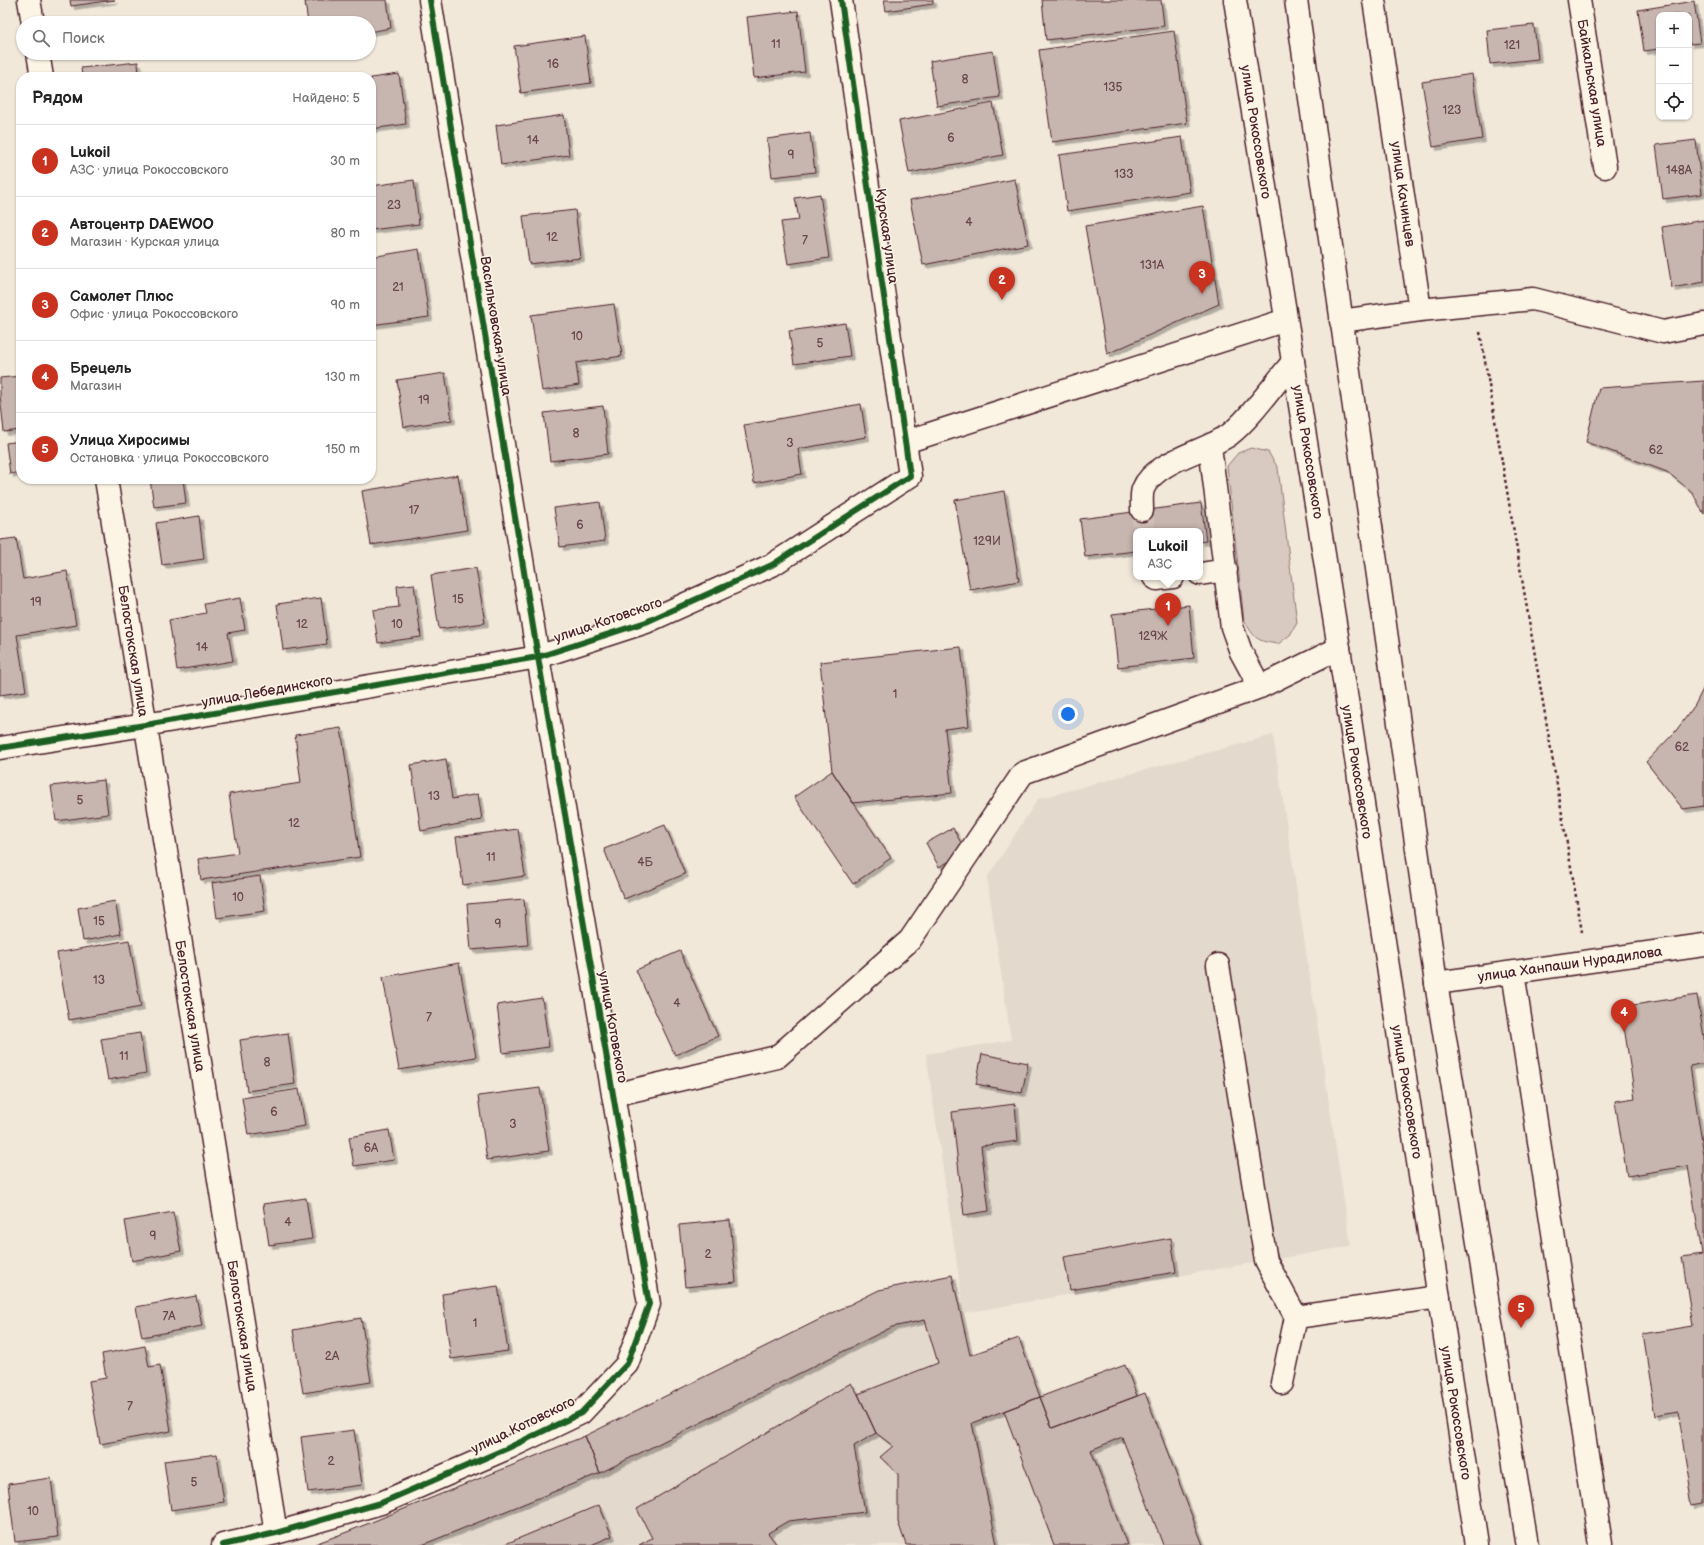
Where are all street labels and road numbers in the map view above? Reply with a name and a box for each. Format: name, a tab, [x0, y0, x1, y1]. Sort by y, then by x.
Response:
street label: Байкальская улица	[1574, 18, 1611, 149]
street label: улица Рокоссовского	[1237, 64, 1275, 200]
street label: улица Качинцев	[1387, 140, 1419, 248]
street label: Курская улица	[872, 187, 902, 285]
street label: Васильковская улица	[477, 255, 516, 398]
street label: улица Рокоссовского	[1289, 384, 1327, 520]
street label: Белостокская улица	[114, 584, 152, 719]
street label: улица Котовского	[552, 594, 664, 646]
street label: улица Лебединского	[200, 671, 334, 711]
street label: улица Рокоссовского	[1338, 704, 1376, 840]
street label: Белостокская улица	[171, 939, 209, 1074]
street label: улица Ханпаши Нурадилова	[1477, 943, 1664, 985]
street label: улица Котовского	[595, 970, 631, 1084]
street label: улица Рокоссовского	[1388, 1024, 1426, 1160]
street label: Белостокская улица	[223, 1259, 261, 1394]
street label: улица Рокоссовского	[1437, 1345, 1475, 1481]
street label: улица Котовского	[468, 1393, 578, 1457]

